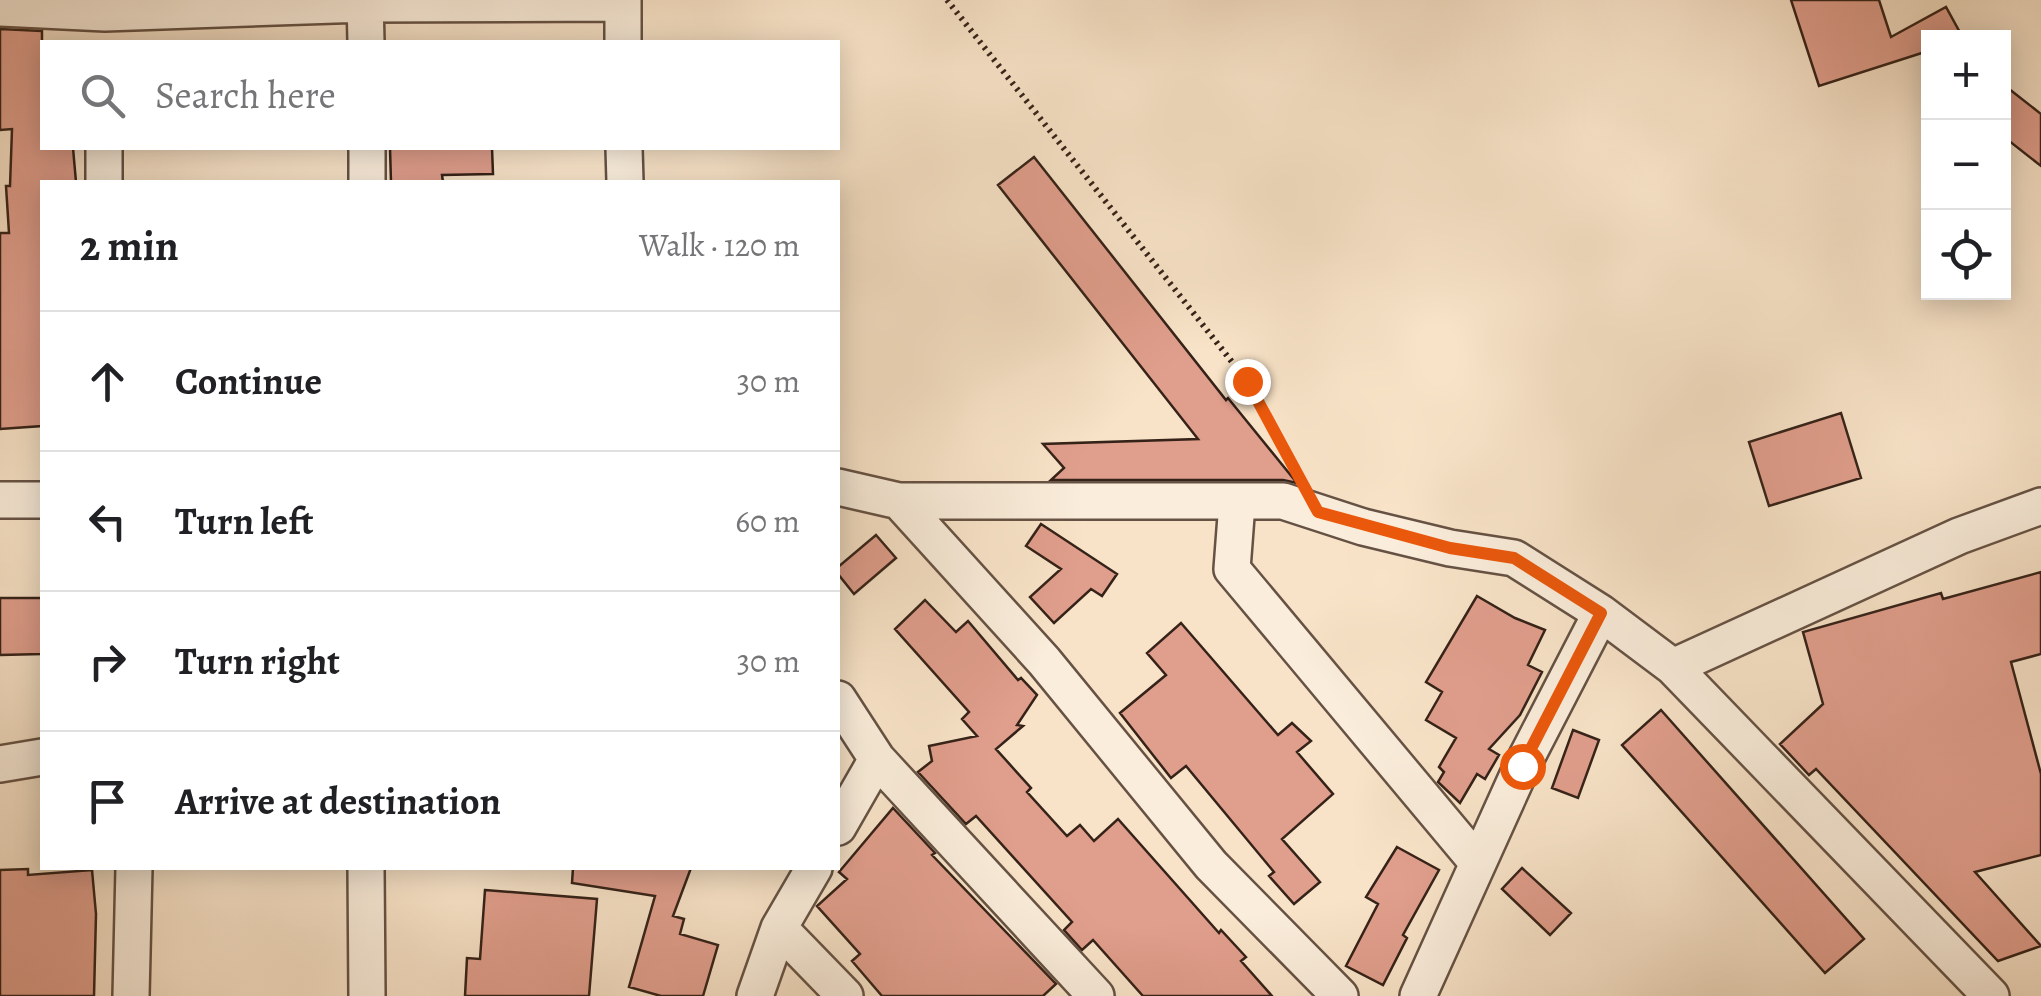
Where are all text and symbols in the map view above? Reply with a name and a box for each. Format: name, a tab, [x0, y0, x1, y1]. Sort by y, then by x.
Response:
map controls	[1921, 30, 2011, 300]
button: +	[1921, 30, 2011, 120]
search box	[40, 40, 840, 150]
icon: search	[75, 68, 130, 123]
text: Search here	[155, 69, 336, 121]
button: −	[1921, 120, 2011, 210]
button: locate	[1921, 210, 2011, 300]
text: 2 min	[80, 217, 179, 274]
text: Walk · 120 m	[639, 223, 800, 267]
icon: ahead	[80, 354, 135, 409]
text: Continue	[175, 355, 322, 407]
text: 30 m	[737, 359, 800, 403]
route end	[1225, 359, 1271, 405]
icon: left	[80, 494, 135, 549]
text: Turn left	[175, 495, 314, 547]
text: 60 m	[735, 499, 800, 543]
icon: right	[80, 634, 135, 689]
text: Turn right	[175, 635, 340, 687]
text: 30 m	[737, 639, 800, 683]
route start	[1500, 744, 1546, 790]
icon: arrive	[80, 774, 135, 829]
text: Arrive at destination	[175, 775, 501, 827]

